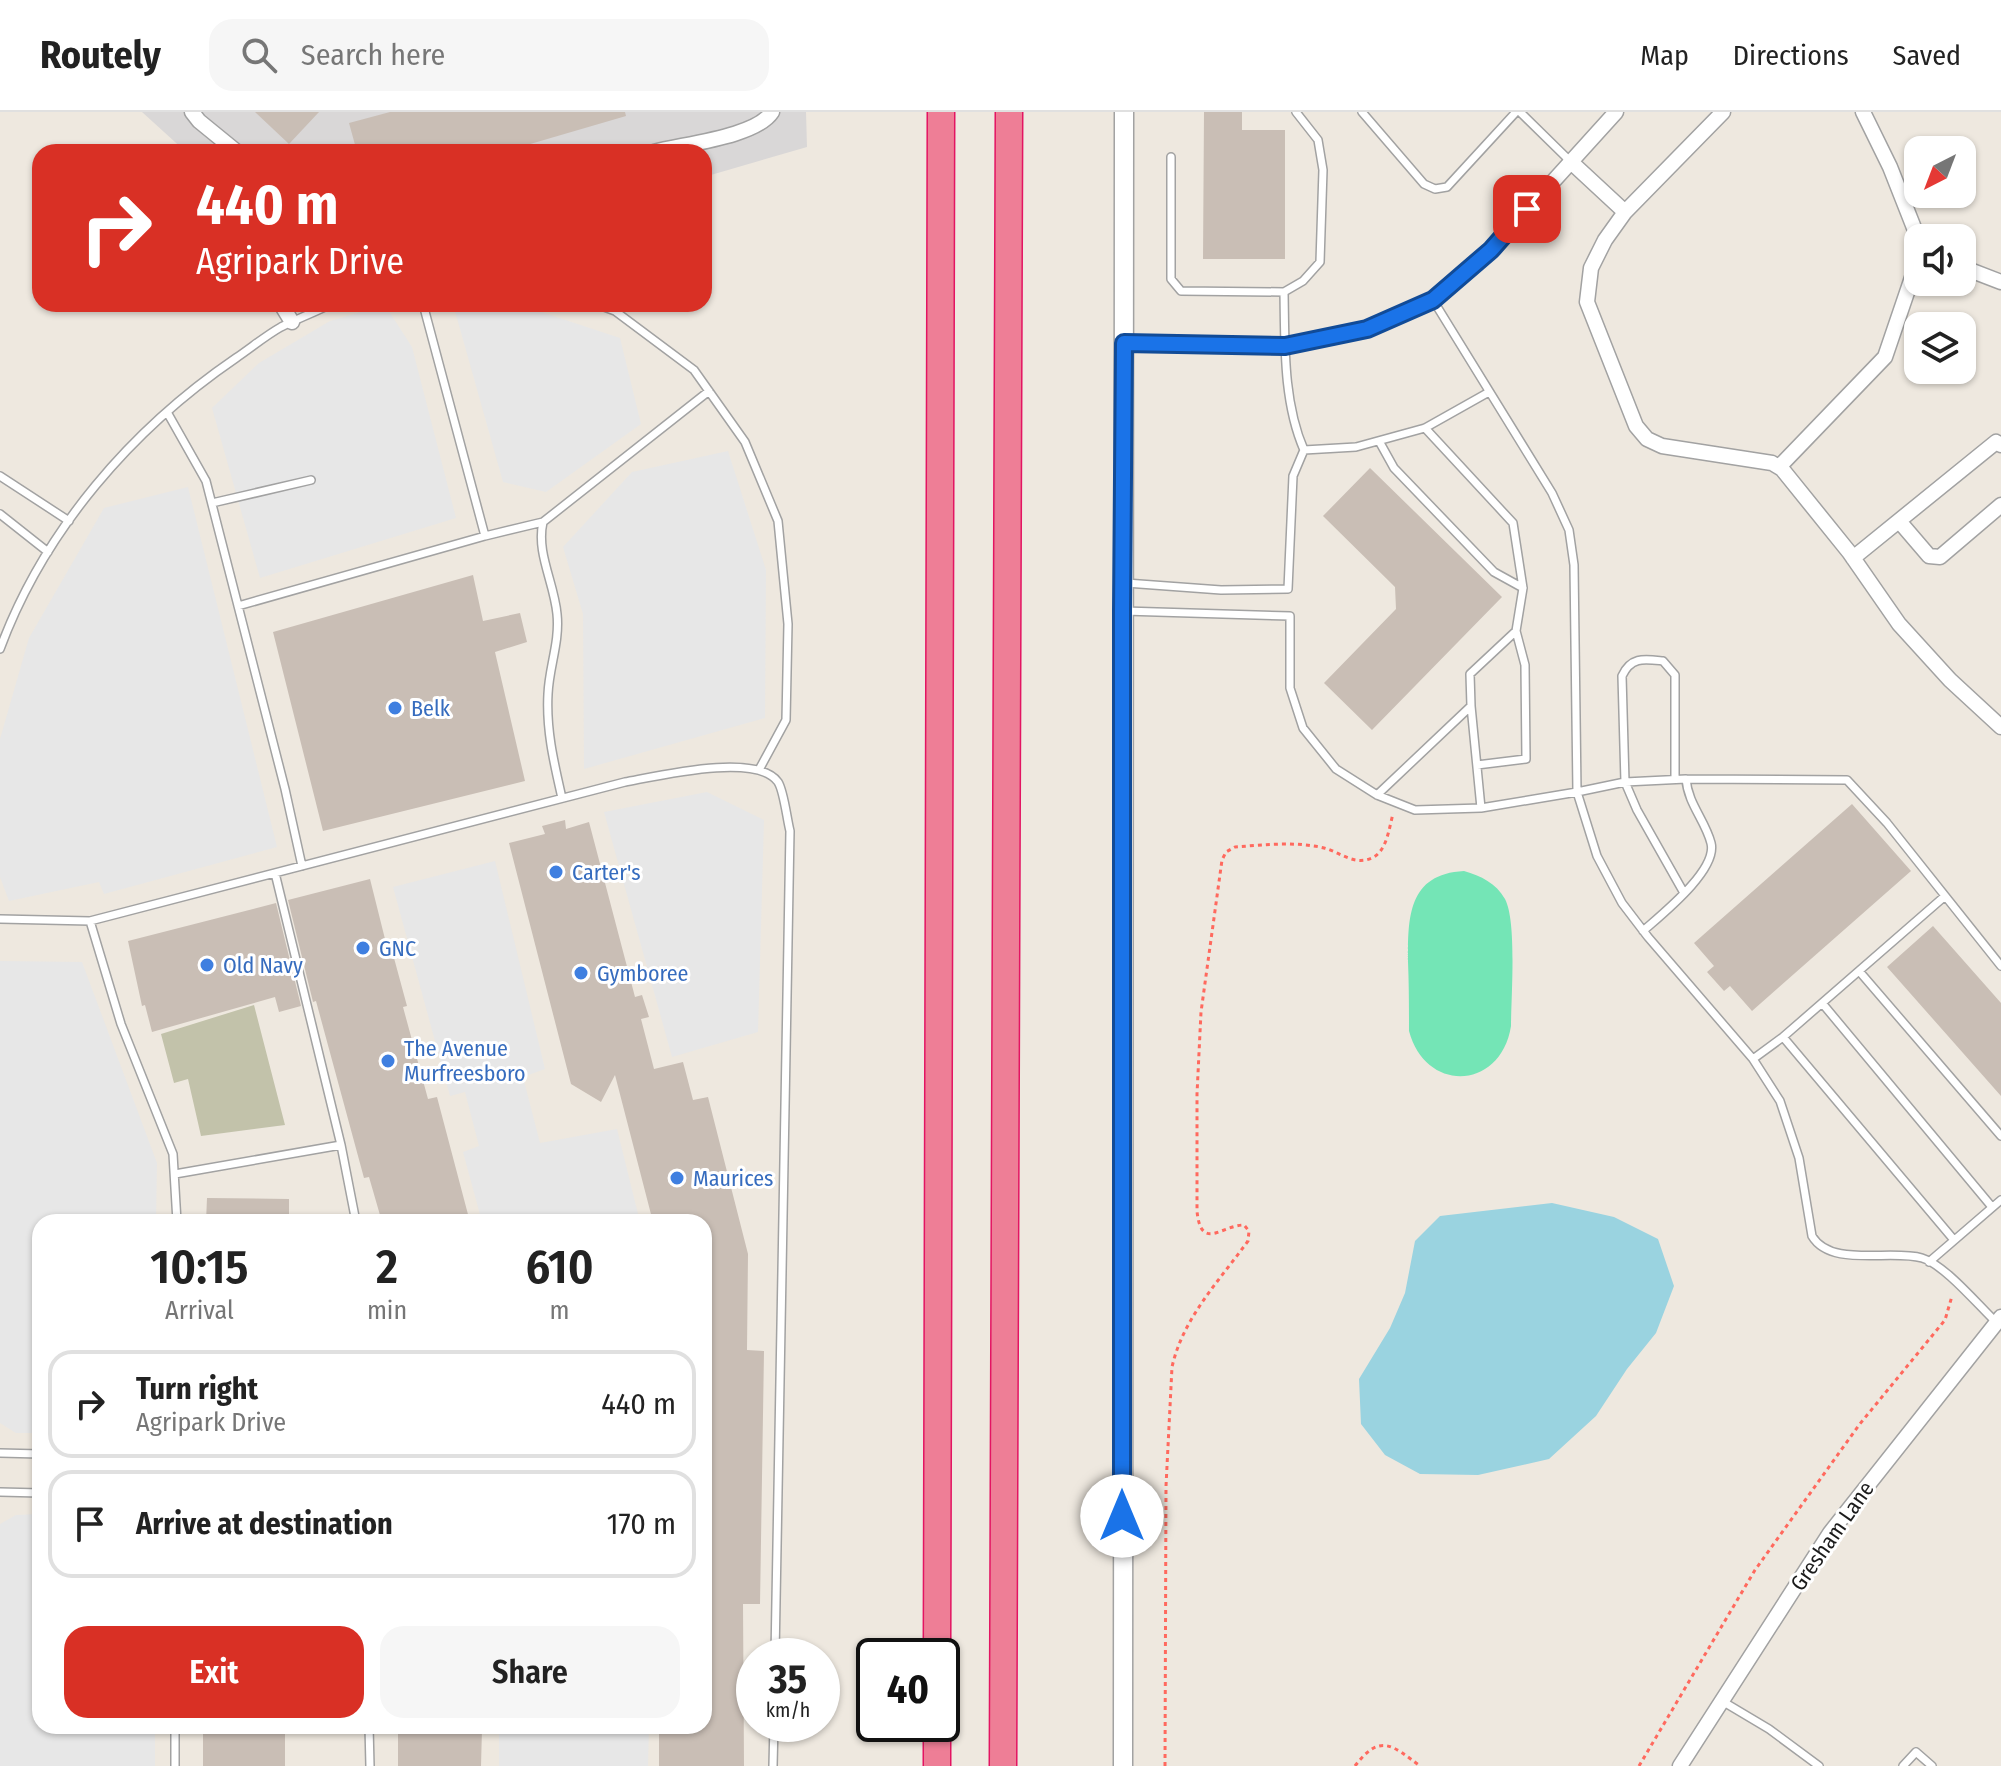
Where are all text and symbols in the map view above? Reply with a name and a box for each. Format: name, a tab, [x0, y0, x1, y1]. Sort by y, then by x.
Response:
search box	[209, 19, 769, 91]
text: Routely	[40, 32, 161, 78]
icon: search	[237, 33, 281, 77]
text: Search here	[301, 37, 445, 73]
text: Map	[1640, 39, 1689, 72]
text: Directions	[1733, 39, 1849, 72]
text: Saved	[1893, 39, 1961, 72]
north arrow	[1904, 136, 1976, 208]
map controls	[1904, 136, 1976, 384]
text: 440 m	[196, 172, 339, 239]
pin	[1493, 175, 1561, 243]
icon: right	[64, 176, 168, 280]
icon: arrive	[1505, 187, 1549, 231]
button: sound	[1904, 224, 1976, 296]
text: Agripark Drive	[196, 240, 404, 284]
button: layers	[1904, 312, 1976, 384]
place label: Belk	[411, 695, 451, 722]
marker: Belk	[386, 699, 404, 717]
place label: Carter's	[572, 859, 641, 886]
marker: Carter's	[547, 863, 565, 881]
place label: GNC	[379, 935, 416, 962]
marker: GNC	[354, 939, 372, 957]
place label: Old Navy	[223, 952, 303, 979]
marker: Old Navy	[198, 956, 216, 974]
place label: Gymboree	[597, 960, 688, 987]
marker: Gymboree	[572, 964, 590, 982]
place label: The Avenue Murfreesboro	[404, 1035, 526, 1087]
marker: The Avenue Murfreesboro	[379, 1052, 397, 1070]
place label: Maurices	[693, 1165, 773, 1192]
marker: Maurices	[668, 1169, 686, 1187]
text: 10:15	[150, 1238, 249, 1296]
text: 2	[376, 1238, 398, 1296]
text: 610	[525, 1238, 594, 1296]
text: Arrival	[165, 1295, 234, 1326]
text: min	[367, 1295, 407, 1326]
text: m	[550, 1295, 570, 1326]
text: Turn right	[136, 1371, 258, 1407]
icon: right	[68, 1382, 112, 1426]
text: 440 m	[601, 1386, 676, 1422]
text: Agripark Drive	[136, 1407, 286, 1438]
position arrow	[1080, 1474, 1164, 1558]
street label: Gresham Lane	[1784, 1476, 1880, 1596]
icon: arrive	[68, 1502, 112, 1546]
text: Arrive at destination	[136, 1506, 393, 1542]
text: 170 m	[607, 1506, 676, 1542]
button: Exit	[64, 1626, 364, 1718]
button: Share	[380, 1626, 680, 1718]
speed limit sign: 40	[856, 1638, 960, 1742]
text: 35	[769, 1656, 807, 1704]
text: km/h	[766, 1698, 810, 1722]

